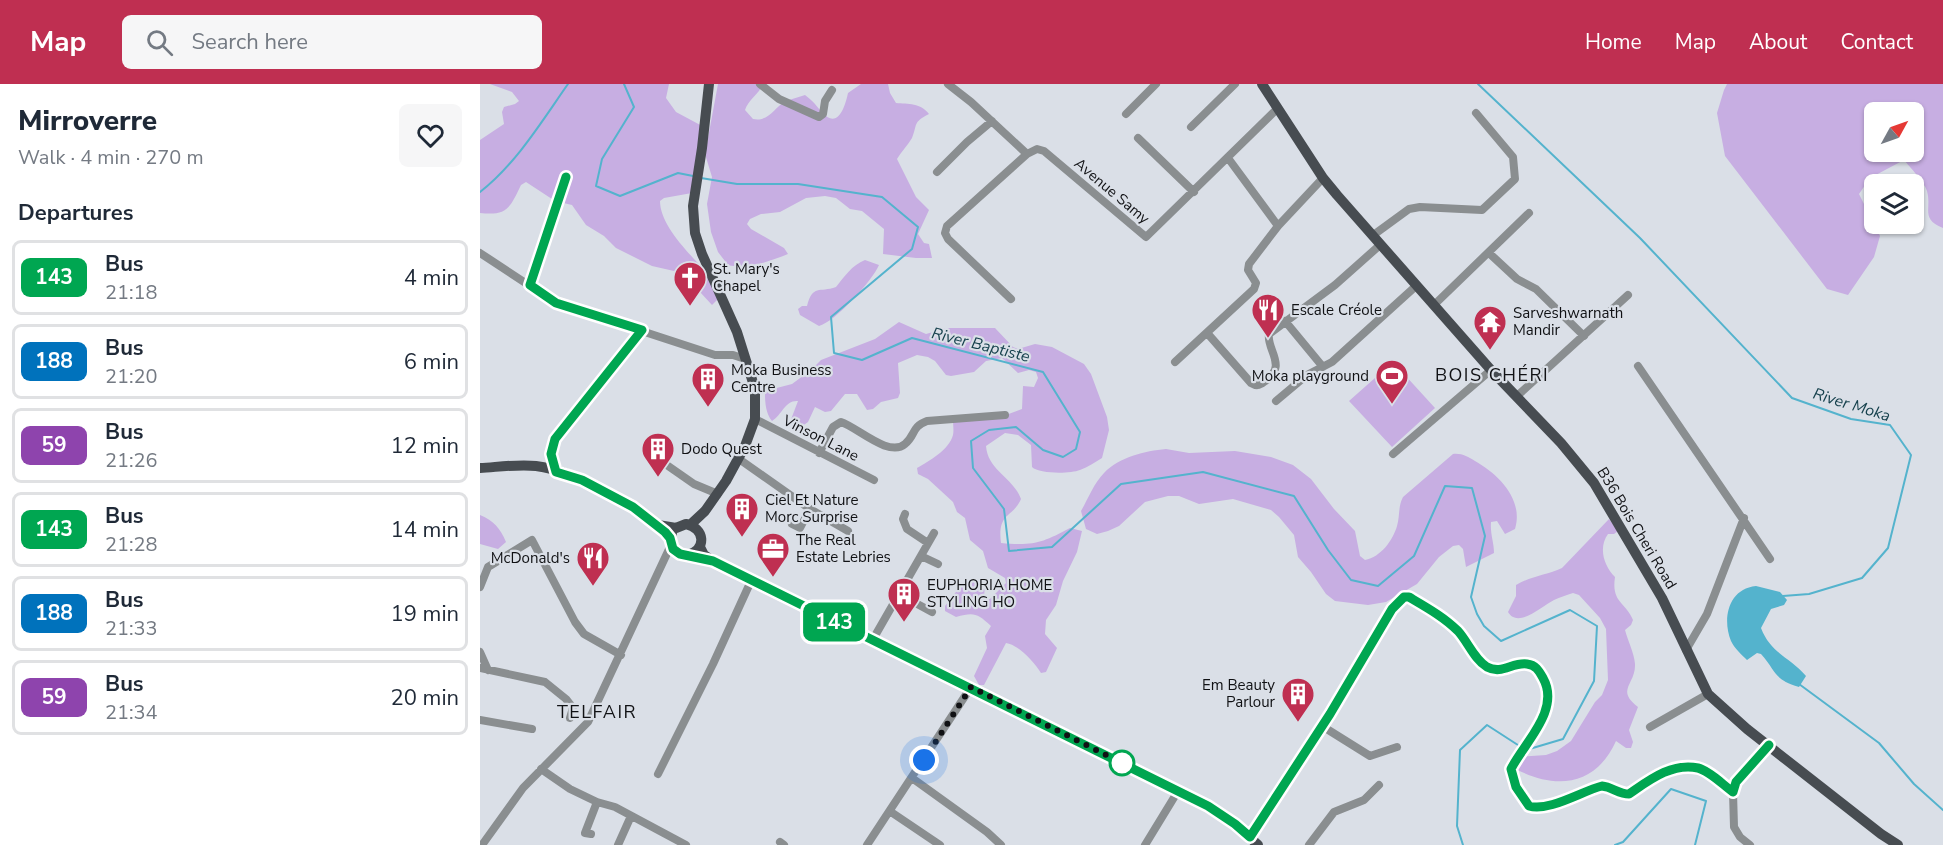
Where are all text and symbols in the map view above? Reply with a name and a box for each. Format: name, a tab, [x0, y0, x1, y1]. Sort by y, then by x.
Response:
search box	[122, 15, 542, 69]
text: Map	[30, 23, 86, 61]
icon: search	[143, 26, 176, 59]
text: Search here	[191, 27, 308, 57]
text: Home	[1585, 28, 1642, 56]
text: Map	[1675, 28, 1716, 56]
text: About	[1749, 28, 1807, 56]
text: Contact	[1840, 28, 1913, 56]
text: Mirroverre	[18, 102, 157, 140]
north arrow	[1864, 102, 1924, 162]
map controls	[1864, 102, 1924, 234]
button: heart	[399, 104, 462, 167]
text: Walk · 4 min · 270 m	[18, 144, 204, 171]
street label: Avenue Samy	[1070, 154, 1154, 229]
button: layers	[1864, 174, 1924, 234]
text: Departures	[18, 198, 133, 228]
text: Bus	[105, 249, 144, 279]
place label: St. Mary's Chapel	[713, 259, 780, 296]
church icon: St. Mary's Chapel	[672, 260, 708, 307]
text: 143	[35, 263, 73, 291]
text: 4 min	[404, 263, 459, 293]
text: 21:18	[105, 279, 158, 306]
restaurant icon: Escale Créole	[1250, 292, 1286, 339]
place label: Escale Créole	[1291, 300, 1382, 320]
place label: Sarveshwarnath Mandir	[1513, 303, 1623, 340]
temple icon: Sarveshwarnath Mandir	[1472, 304, 1508, 351]
water label: River Baptiste	[929, 322, 1033, 368]
text: Bus	[105, 333, 144, 363]
text: 188	[35, 347, 73, 375]
text: 6 min	[404, 347, 459, 377]
sports icon: Moka playground	[1374, 358, 1410, 405]
place label: Moka Business Centre	[731, 360, 832, 397]
building icon: Moka Business Centre	[690, 361, 726, 408]
text: 21:20	[105, 363, 158, 390]
district label: BOIS CHÉRI	[1435, 363, 1549, 387]
place label: Moka playground	[1252, 366, 1369, 386]
water label: River Moka	[1810, 383, 1893, 427]
street label: Vinson Lane	[779, 410, 862, 466]
text: Bus	[105, 417, 144, 447]
text: 59	[41, 431, 67, 459]
text: 12 min	[391, 431, 459, 461]
building icon: Dodo Quest	[640, 431, 676, 478]
place label: Dodo Quest	[681, 439, 762, 459]
text: 21:26	[105, 447, 158, 474]
street label: B36 Bois Cheri Road	[1593, 463, 1681, 593]
place label: Ciel Et Nature Morc Surprise	[765, 490, 859, 527]
building icon: Ciel Et Nature Morc Surprise	[724, 491, 760, 538]
text: Bus	[105, 501, 144, 531]
text: 143	[35, 515, 73, 543]
text: 14 min	[391, 515, 459, 545]
place label: The Real Estate Lebries	[796, 530, 891, 567]
text: 21:28	[105, 531, 158, 558]
office icon: The Real Estate Lebries	[755, 531, 791, 578]
restaurant icon: McDonald's	[575, 540, 611, 587]
place label: McDonald's	[491, 548, 570, 568]
place label: EUPHORIA HOME STYLING HO	[927, 575, 1052, 612]
building icon: EUPHORIA HOME STYLING HO	[886, 576, 922, 623]
text: Bus	[105, 585, 144, 615]
text: 188	[35, 599, 73, 627]
text: 19 min	[391, 599, 459, 629]
line badge: 143	[800, 602, 868, 642]
text: 143	[815, 608, 853, 636]
text: 21:33	[105, 615, 158, 642]
text: Bus	[105, 669, 144, 699]
place label: Em Beauty Parlour	[1202, 675, 1276, 712]
building icon: Em Beauty Parlour	[1280, 676, 1316, 723]
text: 59	[41, 683, 67, 711]
text: 20 min	[391, 683, 459, 713]
text: 21:34	[105, 699, 158, 726]
district label: TELFAIR	[557, 700, 637, 724]
your location	[909, 745, 939, 775]
unlabelled marker	[1109, 750, 1135, 776]

